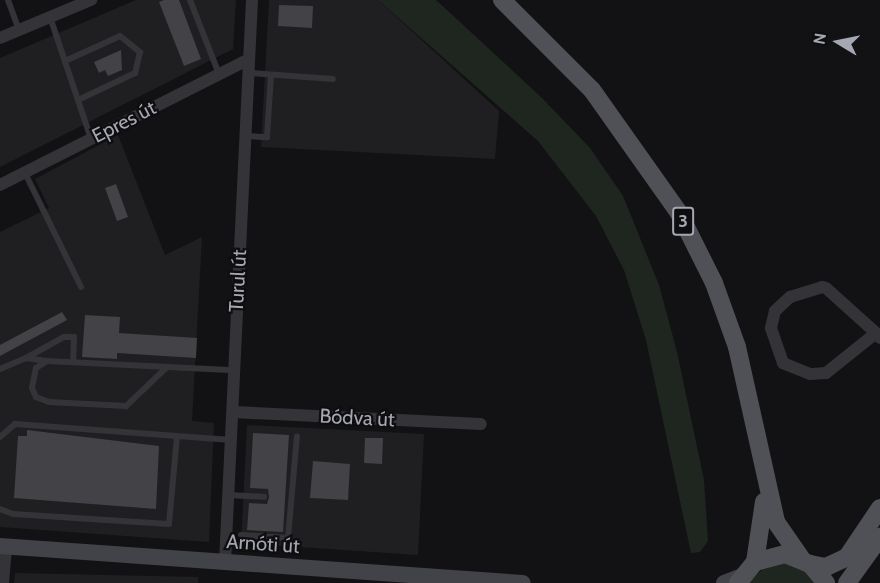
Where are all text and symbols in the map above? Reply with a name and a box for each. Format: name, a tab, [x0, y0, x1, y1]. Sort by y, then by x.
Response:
north arrow	[808, 12, 868, 72]
text: N	[809, 32, 830, 46]
street label: Epres út	[88, 96, 160, 148]
road number: 3	[671, 206, 695, 236]
street label: Turul út	[224, 249, 252, 313]
street label: Bódva út	[319, 404, 395, 432]
street label: Arnóti út	[226, 529, 300, 559]

